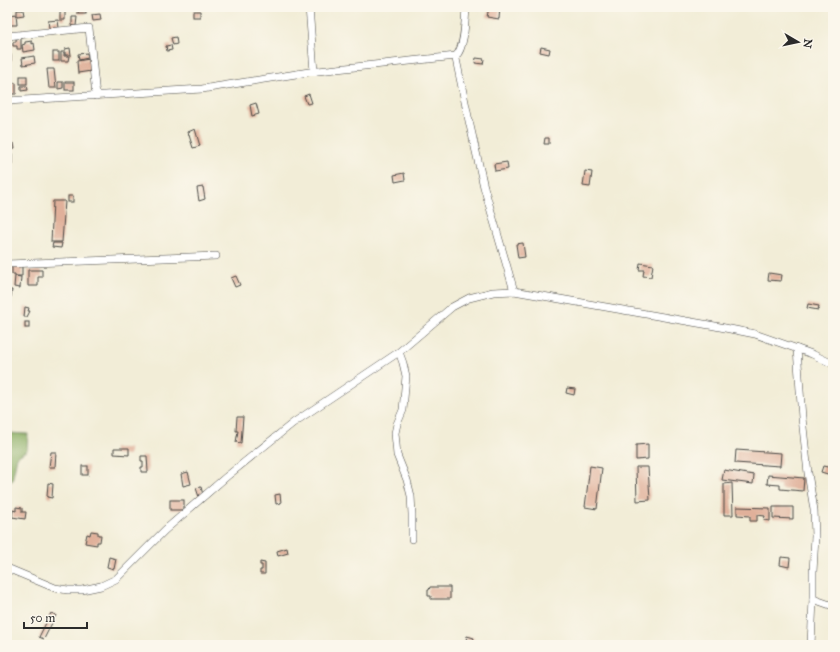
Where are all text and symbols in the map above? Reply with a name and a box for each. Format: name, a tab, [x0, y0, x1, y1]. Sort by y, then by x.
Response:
north arrow	[778, 22, 818, 62]
text: N	[800, 38, 815, 50]
scale bar	[24, 604, 87, 630]
text: 50 m	[30, 611, 55, 625]

